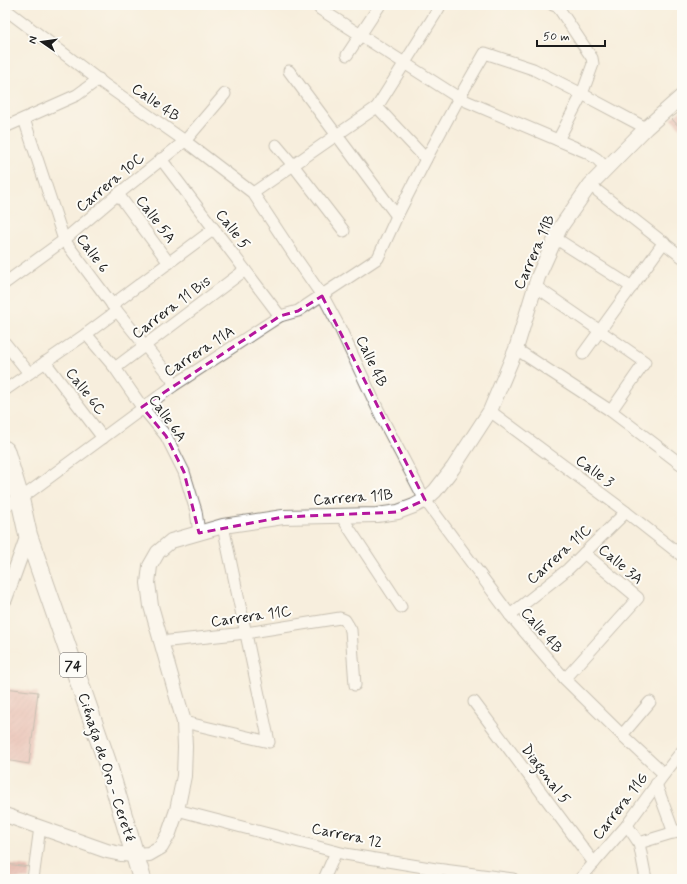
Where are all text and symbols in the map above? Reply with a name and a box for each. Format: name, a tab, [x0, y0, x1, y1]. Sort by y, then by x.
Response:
north arrow	[22, 22, 62, 62]
scale bar	[537, 22, 605, 48]
text: 50 m	[543, 29, 570, 45]
text: N	[26, 35, 41, 45]
street label: Calle 4B	[127, 79, 183, 127]
street label: Carrera 10C	[72, 148, 149, 217]
street label: Calle 5A	[131, 192, 180, 248]
street label: Calle 5	[211, 205, 254, 254]
street label: Carrera 11B	[510, 212, 560, 293]
street label: Calle 6	[71, 230, 113, 278]
street label: Carrera 11 Bis	[128, 271, 215, 344]
street label: Carrera 11A	[160, 322, 239, 382]
street label: Calle 4B	[351, 332, 392, 390]
street label: Calle 6C	[61, 364, 110, 420]
street label: Calle 6A	[144, 391, 191, 446]
street label: Calle 3	[571, 451, 618, 493]
street label: Carrera 11B	[313, 485, 394, 511]
street label: Carrera 11C	[523, 520, 597, 589]
street label: Calle 3A	[594, 540, 647, 589]
street label: Carrera 11C	[210, 601, 293, 633]
street label: Calle 4B	[516, 604, 567, 658]
road number: 74	[60, 653, 86, 677]
street label: Ciénaga de Oro - Cereté	[72, 690, 140, 845]
street label: Diagonal 5	[515, 741, 574, 809]
street label: Carrera 11G	[588, 769, 653, 844]
street label: Carrera 12	[310, 819, 384, 853]

